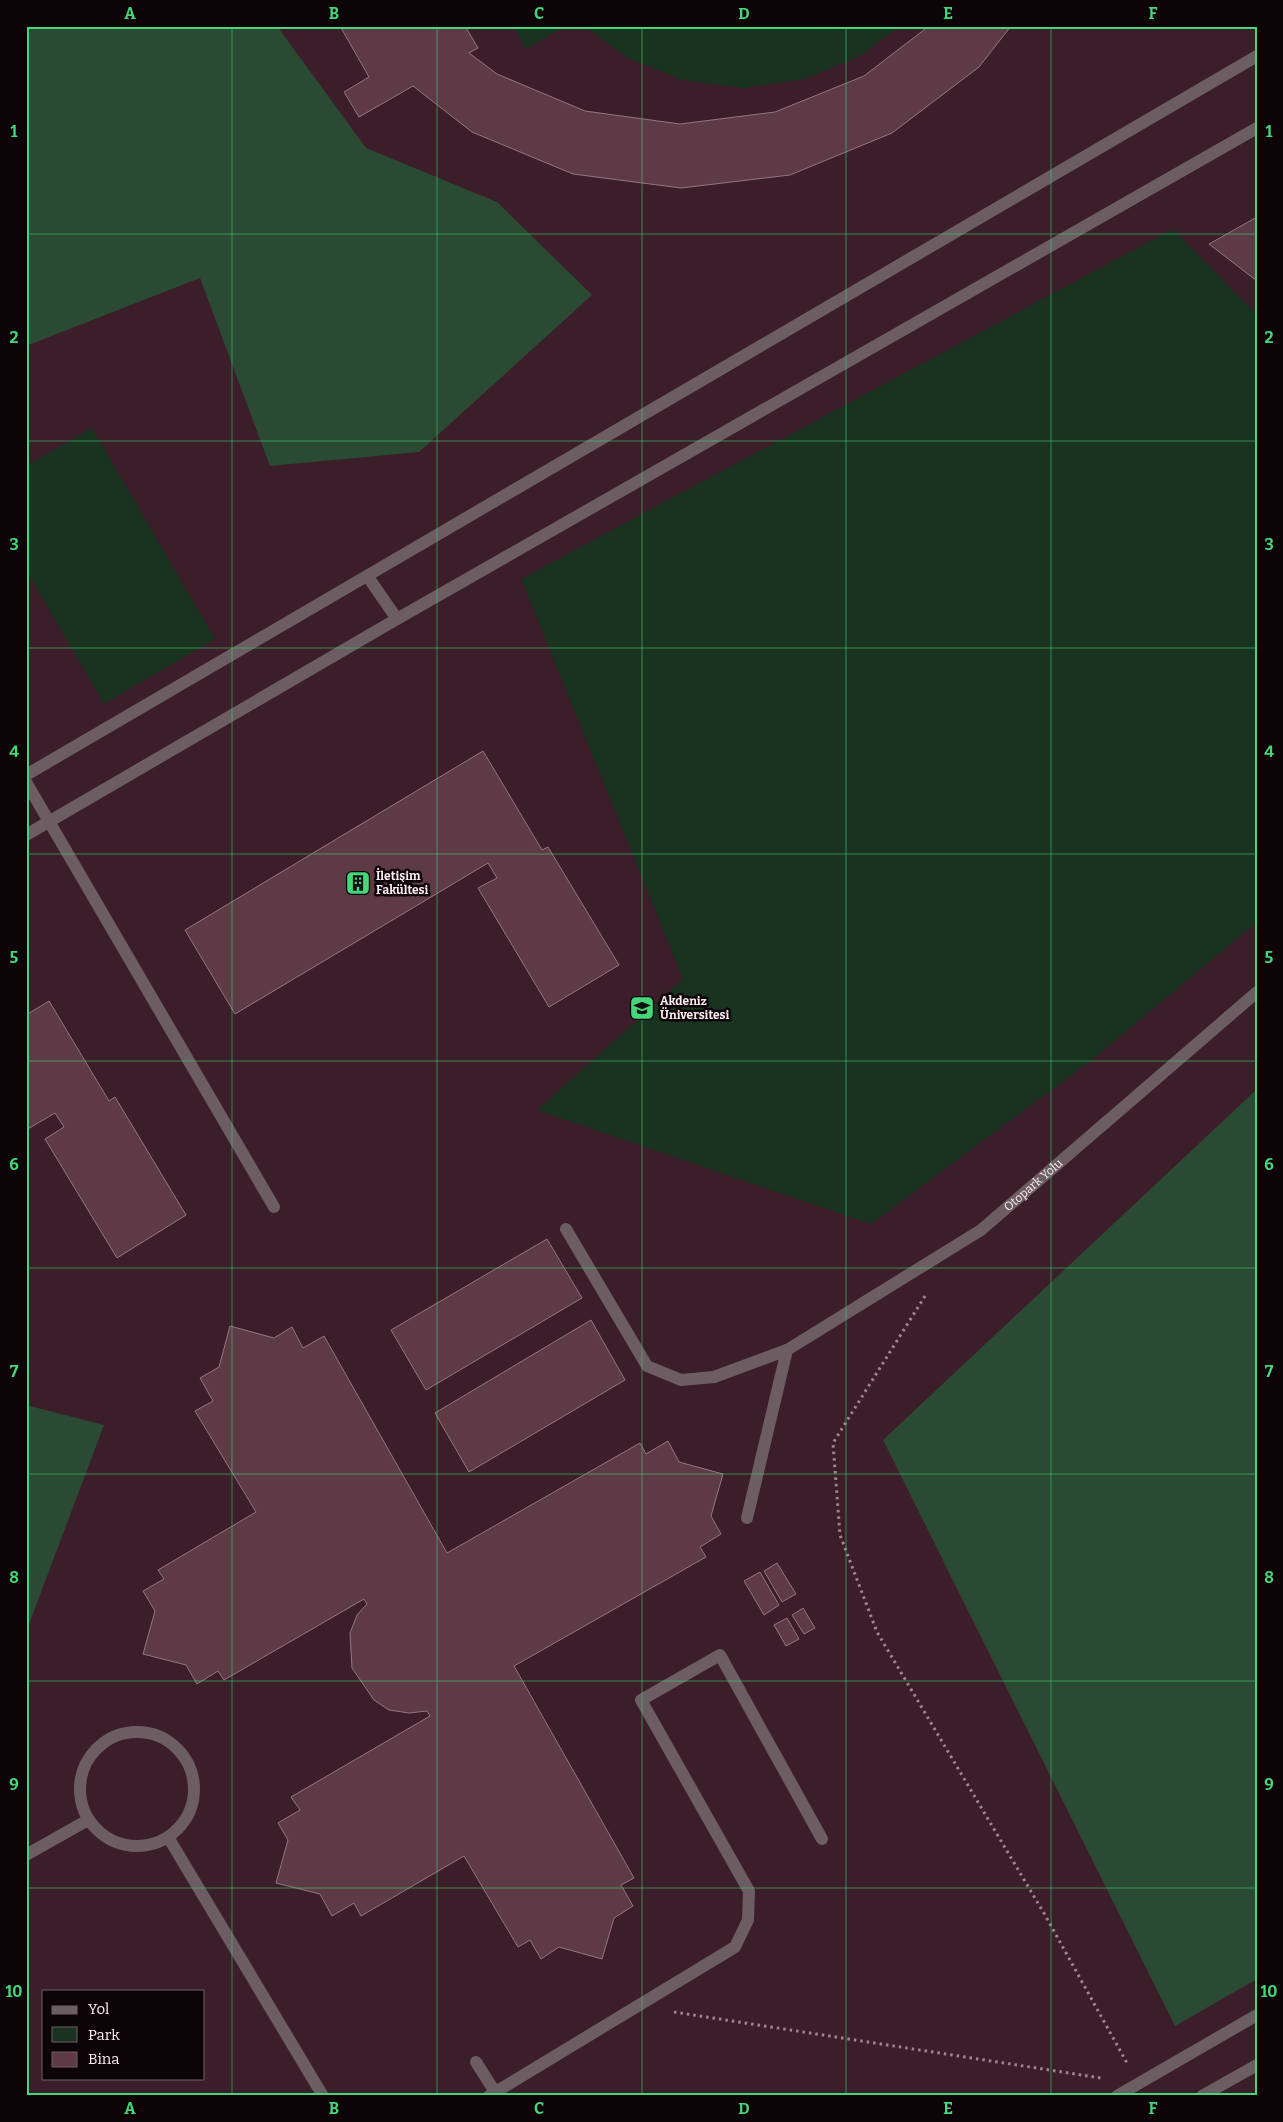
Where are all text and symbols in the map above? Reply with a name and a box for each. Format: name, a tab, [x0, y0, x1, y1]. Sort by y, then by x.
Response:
text: A	[124, 4, 136, 23]
text: B	[329, 4, 339, 23]
text: C	[534, 4, 544, 23]
text: D	[738, 4, 750, 23]
text: E	[943, 4, 953, 23]
text: F	[1149, 4, 1158, 23]
text: 1	[11, 122, 18, 141]
text: 1	[1266, 122, 1273, 141]
text: 2	[9, 328, 19, 347]
text: 2	[1264, 328, 1274, 347]
text: 3	[9, 535, 19, 554]
text: 3	[1264, 535, 1274, 554]
text: 4	[9, 742, 19, 761]
text: 4	[1264, 742, 1274, 761]
place label: İletişim Fakültesi	[376, 868, 428, 897]
building icon: İletişim Fakültesi	[345, 870, 371, 896]
text: 5	[10, 948, 19, 967]
text: 5	[1265, 948, 1274, 967]
place label: Akdeniz Üniversitesi	[660, 994, 729, 1022]
school or university icon: Akdeniz Üniversitesi	[629, 995, 655, 1021]
text: 6	[9, 1155, 19, 1174]
text: 6	[1264, 1155, 1274, 1174]
street label: Otopark Yolu	[1001, 1156, 1066, 1214]
text: 7	[10, 1362, 19, 1381]
text: 7	[1265, 1362, 1274, 1381]
text: 8	[9, 1568, 19, 1587]
text: 8	[1264, 1568, 1274, 1587]
text: 9	[9, 1775, 19, 1794]
text: 9	[1264, 1775, 1274, 1794]
text: 10	[5, 1982, 23, 2001]
text: 10	[1260, 1982, 1278, 2001]
legend	[42, 1990, 205, 2080]
text: Yol	[88, 2000, 109, 2018]
text: Park	[88, 2026, 120, 2044]
text: Bina	[88, 2050, 120, 2068]
text: A	[124, 2099, 136, 2118]
text: B	[329, 2099, 339, 2118]
text: C	[534, 2099, 544, 2118]
text: D	[738, 2099, 750, 2118]
text: E	[943, 2099, 953, 2118]
text: F	[1149, 2099, 1158, 2118]

